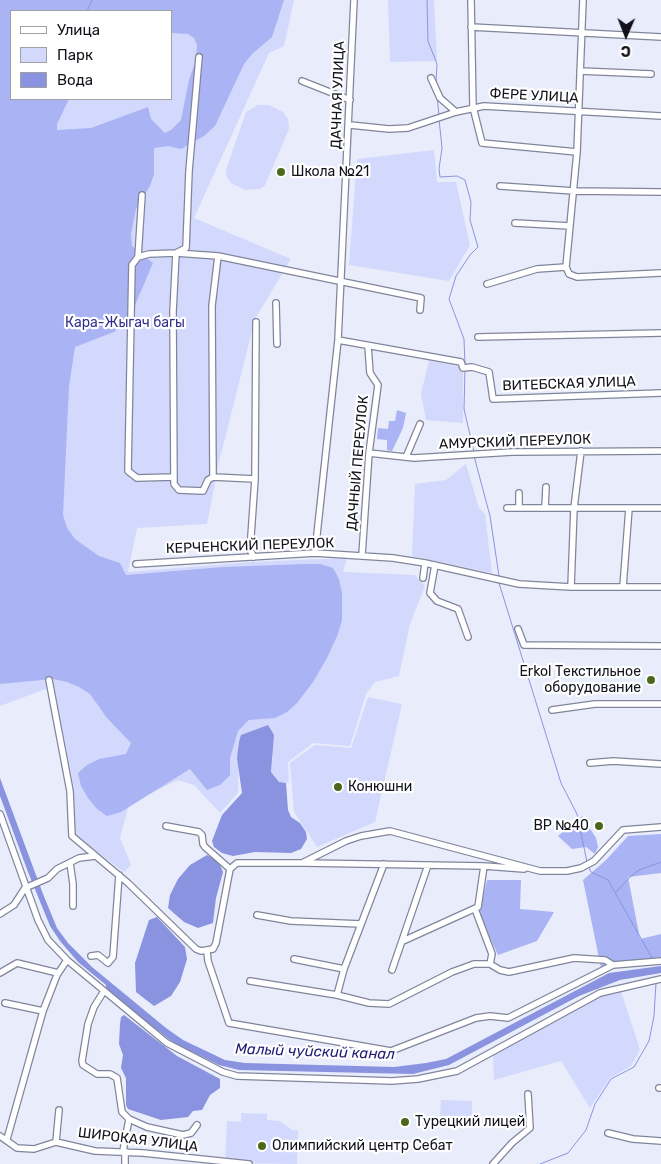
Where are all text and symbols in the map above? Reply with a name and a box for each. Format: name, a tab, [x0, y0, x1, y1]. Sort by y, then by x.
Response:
legend	[10, 10, 172, 100]
north arrow	[601, 10, 651, 60]
text: Улица	[57, 21, 100, 39]
street label: ДАЧНАЯ УЛИЦА	[328, 41, 348, 149]
text: С	[621, 42, 631, 59]
text: Парк	[57, 46, 93, 64]
text: Вода	[57, 71, 93, 89]
street label: ФЕРЕ УЛИЦА	[489, 85, 579, 107]
place label: Школа №21	[291, 164, 369, 180]
marker: Школа №21	[275, 166, 287, 178]
park label: Кара-Жыгач багы	[65, 315, 185, 331]
street label: ВИТЕБСКАЯ УЛИЦА	[502, 373, 636, 395]
street label: ДАЧНЫЙ ПЕРЕУЛОК	[344, 395, 372, 531]
street label: АМУРСКИЙ ПЕРЕУЛОК	[439, 431, 591, 453]
street label: КЕРЧЕНСКИЙ ПЕРЕУЛОК	[165, 535, 335, 557]
place label: Erkol Текстильное оборудование	[519, 664, 641, 696]
marker: Erkol Текстильное оборудование	[645, 674, 657, 686]
place label: Конюшни	[348, 779, 412, 795]
marker: Конюшни	[332, 781, 344, 793]
place label: BP №40	[533, 818, 589, 834]
marker: BP №40	[593, 820, 605, 832]
water label: Малый чуйский канал	[235, 1040, 395, 1064]
place label: Турецкий лицей	[415, 1114, 525, 1130]
marker: Турецкий лицей	[399, 1116, 411, 1128]
street label: ШИРОКАЯ УЛИЦА	[77, 1124, 199, 1156]
place label: Олимпийский центр Себат	[272, 1138, 453, 1154]
marker: Олимпийский центр Себат	[256, 1140, 268, 1152]

